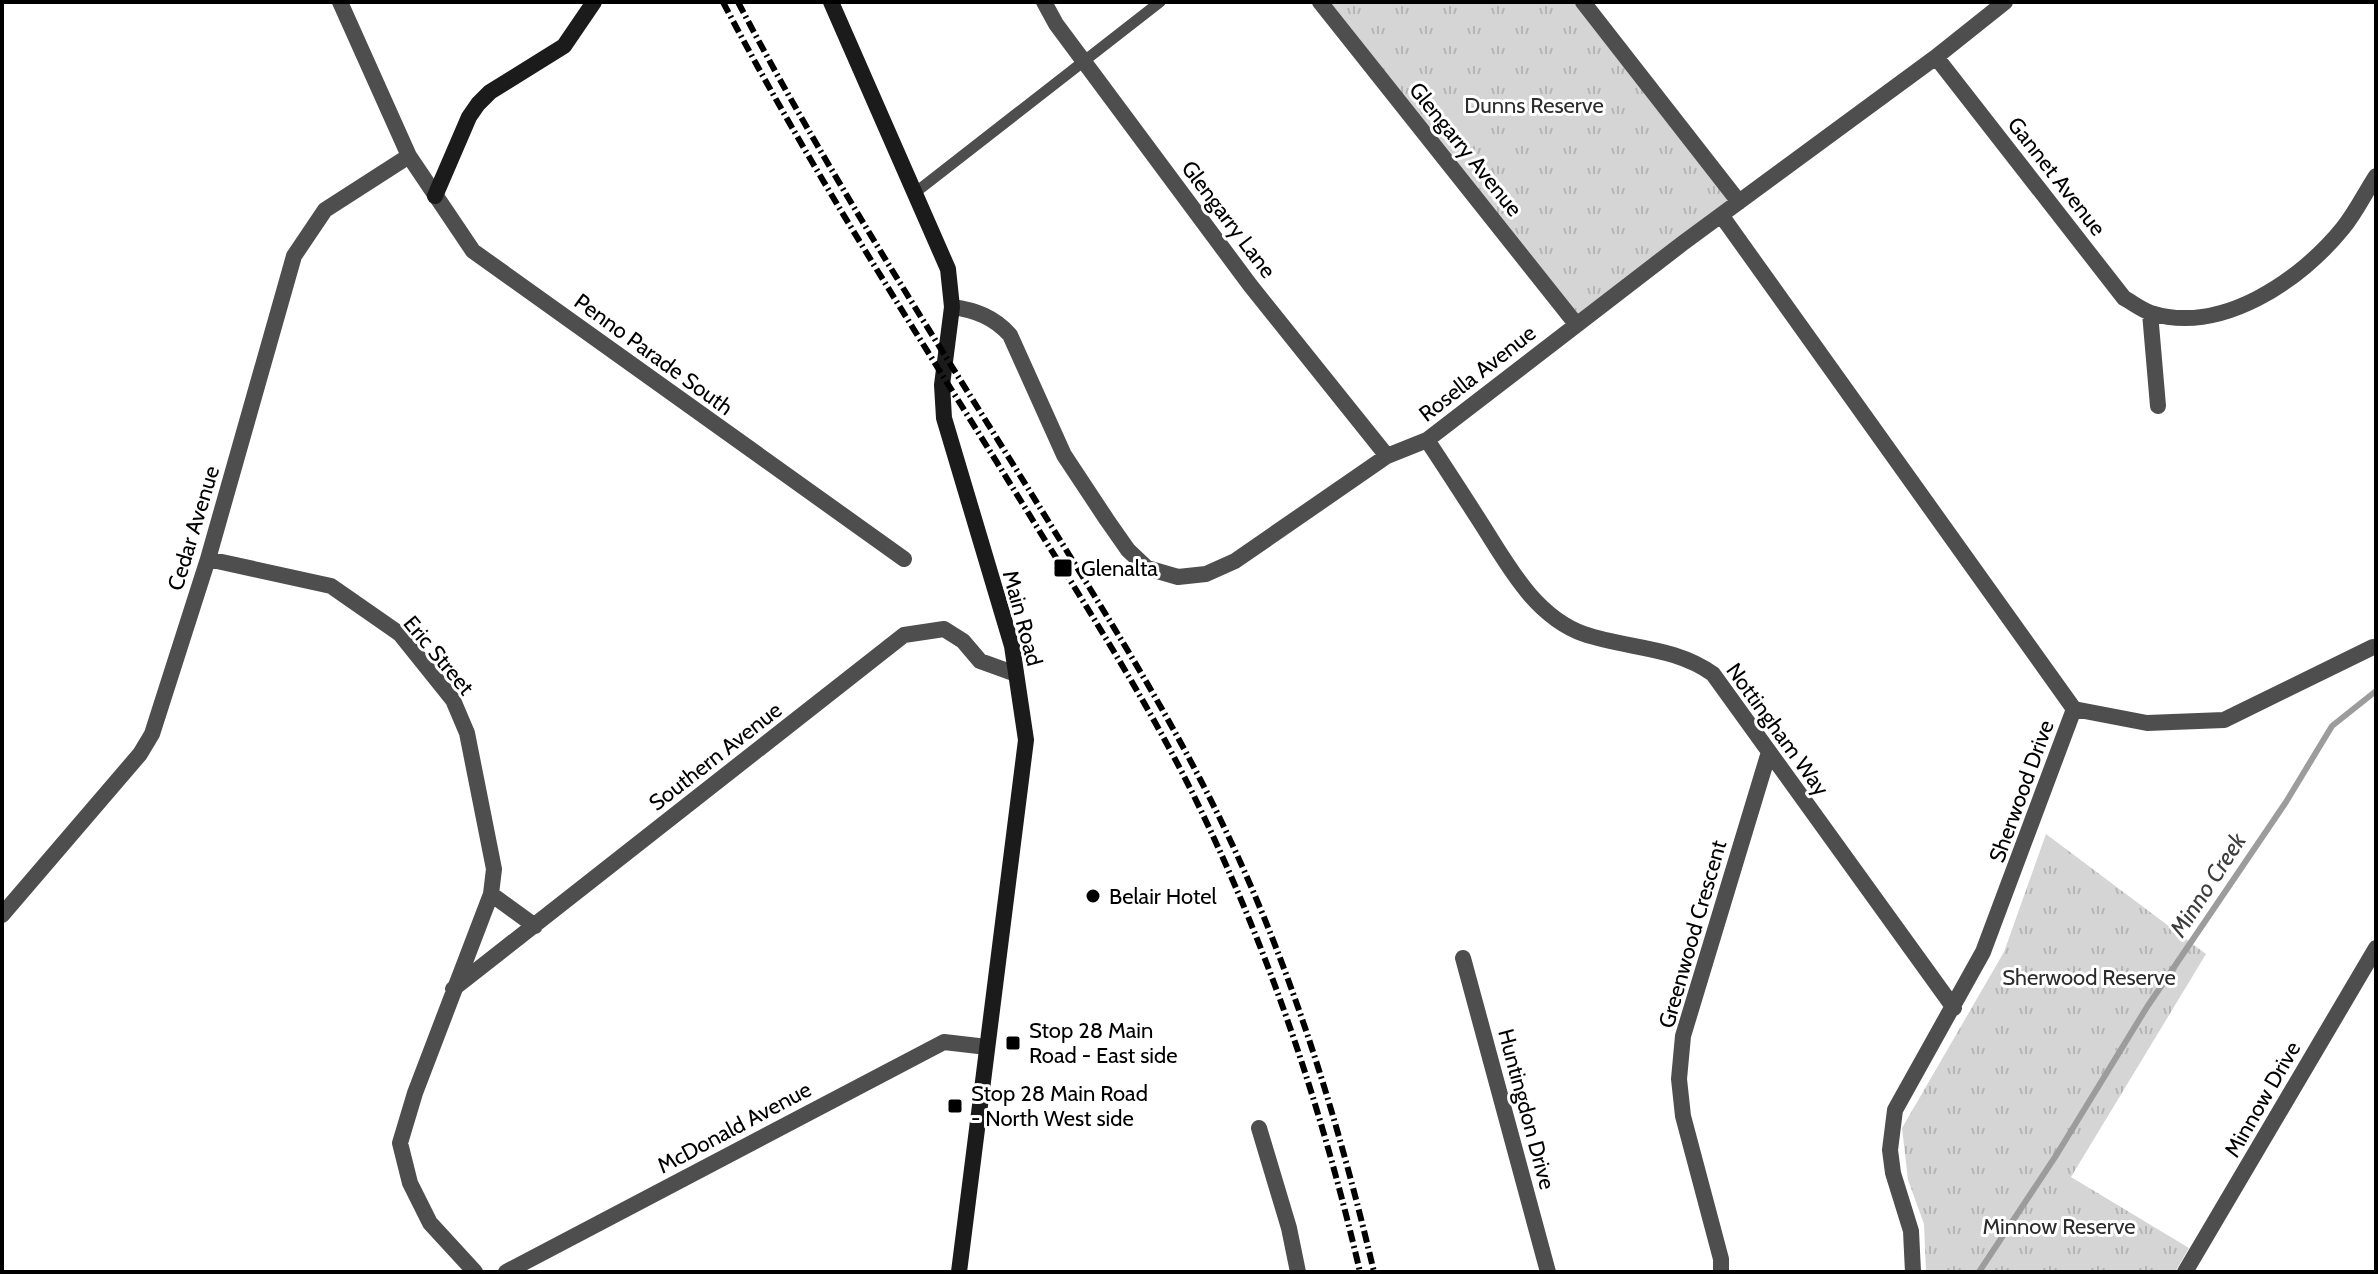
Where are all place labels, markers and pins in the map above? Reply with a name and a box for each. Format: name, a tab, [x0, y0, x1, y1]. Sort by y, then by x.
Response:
place label: Glenalta	[1081, 555, 1158, 582]
marker: Glenalta	[1052, 557, 1074, 579]
place label: Belair Hotel	[1109, 883, 1217, 910]
marker: Belair Hotel	[1084, 887, 1102, 905]
place label: Stop 28 Main Road - East side	[1029, 1017, 1177, 1069]
marker: Stop 28 Main Road - East side	[1004, 1034, 1022, 1052]
place label: Stop 28 Main Road - North West side	[971, 1080, 1148, 1132]
marker: Stop 28 Main Road - North West side	[946, 1097, 964, 1115]

